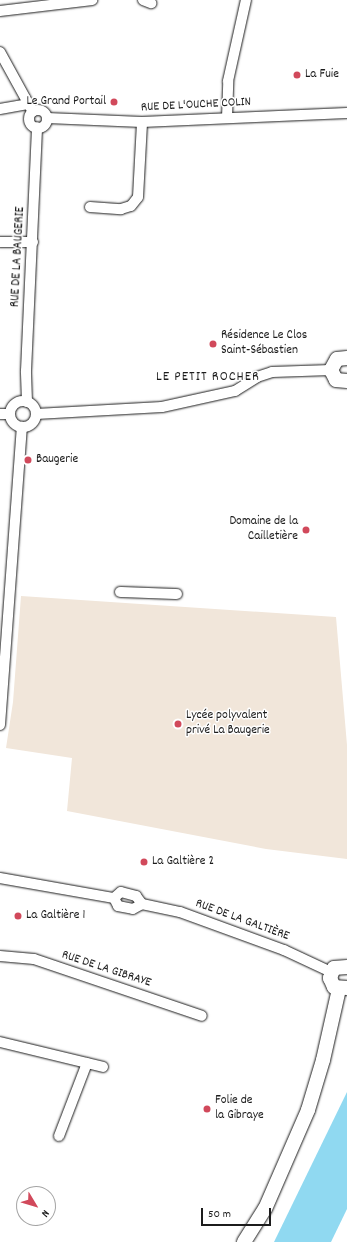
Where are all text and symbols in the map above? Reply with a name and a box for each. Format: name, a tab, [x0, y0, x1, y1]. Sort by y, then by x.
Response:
place label: La Fuie	[305, 67, 339, 83]
marker: La Fuie	[292, 70, 302, 80]
place label: Le Grand Portail	[27, 94, 106, 110]
street label: RUE DE L'OUCHE COLIN	[141, 95, 251, 117]
marker: Le Grand Portail	[109, 97, 119, 107]
street label: RUE DE LA BAUGERIE	[9, 206, 29, 308]
place label: Résidence Le Clos Saint-Sébastien	[221, 329, 307, 360]
marker: Résidence Le Clos Saint-Sébastien	[208, 339, 218, 349]
district label: LE PETIT ROCHER	[156, 369, 260, 385]
place label: Baugerie	[36, 452, 78, 468]
marker: Baugerie	[23, 455, 33, 465]
place label: Domaine de la Cailletière	[229, 515, 298, 546]
marker: Domaine de la Cailletière	[301, 525, 311, 535]
place label: Lycée polyvalent privé La Baugerie	[186, 709, 270, 740]
marker: Lycée polyvalent privé La Baugerie	[173, 719, 183, 729]
place label: La Galtière 2	[152, 854, 214, 870]
marker: La Galtière 2	[139, 857, 149, 867]
street label: RUE DE LA GALTIÈRE	[193, 897, 291, 945]
place label: La Galtière 1	[26, 908, 85, 924]
marker: La Galtière 1	[13, 911, 23, 921]
street label: RUE DE LA GIBRAYE	[59, 948, 153, 992]
place label: Folie de la Gibraye	[215, 1094, 264, 1125]
marker: Folie de la Gibraye	[202, 1104, 212, 1114]
north arrow	[16, 1186, 56, 1226]
scale bar	[203, 1200, 273, 1226]
text: N	[37, 1206, 53, 1220]
text: 50 m	[208, 1206, 231, 1223]

